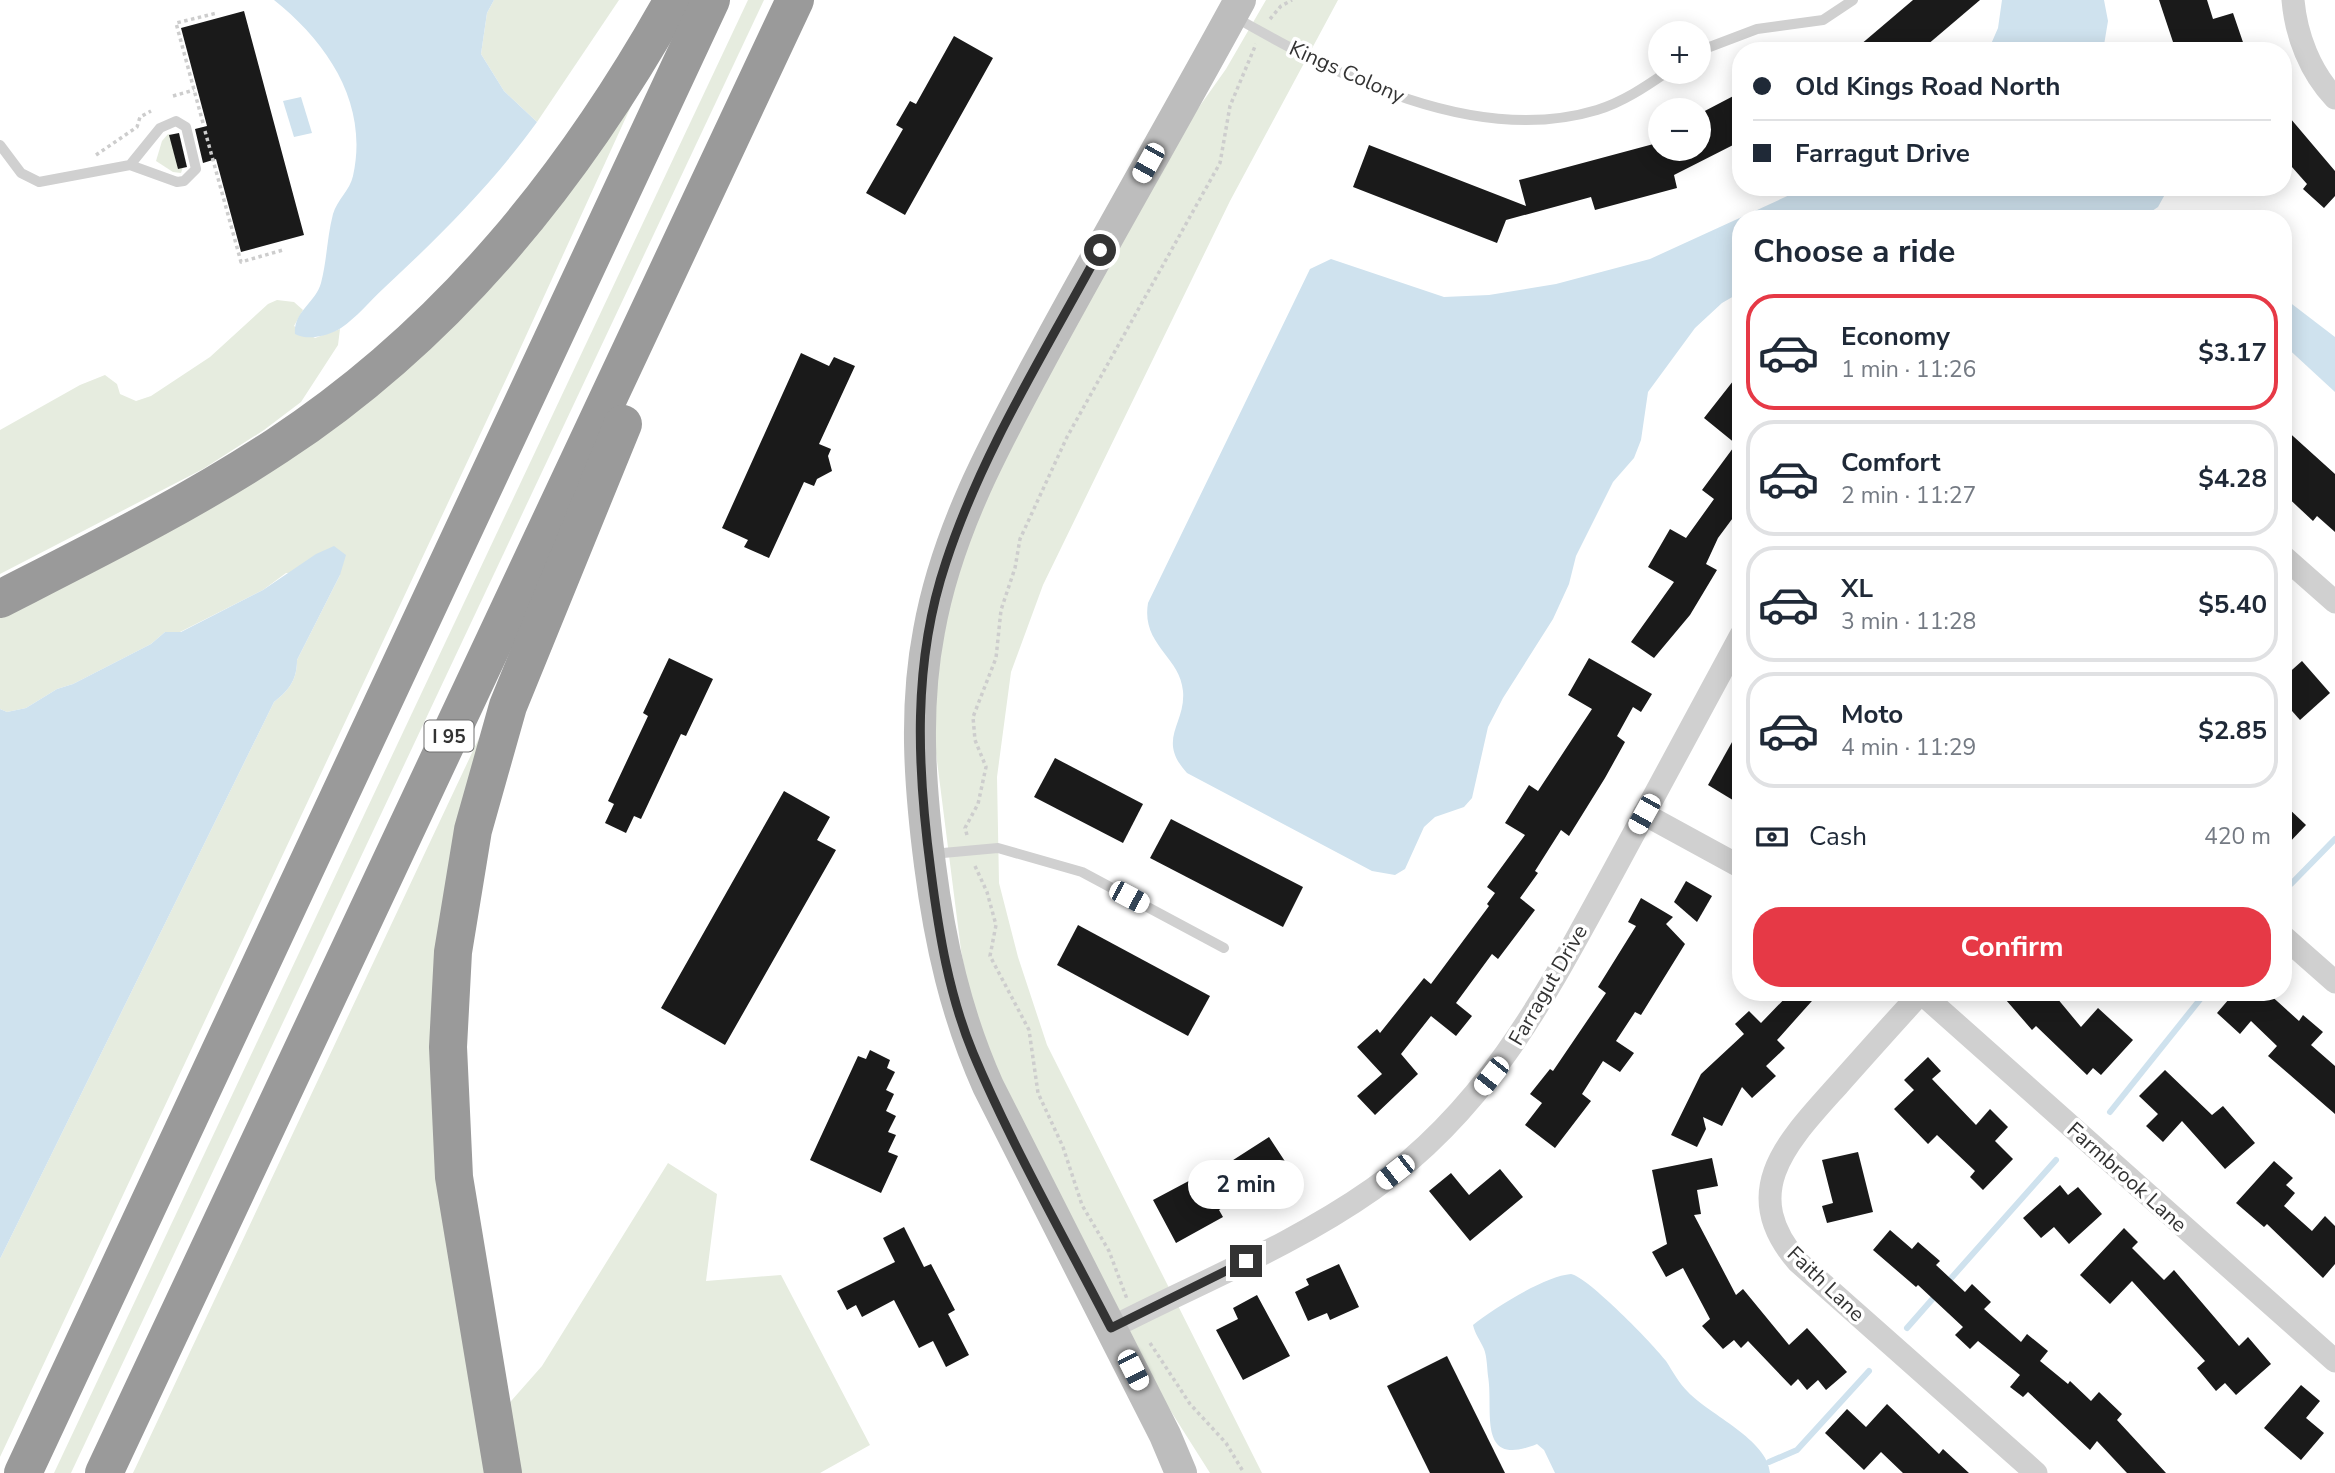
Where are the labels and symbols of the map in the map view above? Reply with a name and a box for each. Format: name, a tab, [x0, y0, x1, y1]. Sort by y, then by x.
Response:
street label: Kings Colony	[1285, 34, 1409, 110]
car	[1129, 140, 1168, 186]
route start	[1084, 234, 1116, 266]
road number: I 95	[424, 720, 474, 751]
car	[1625, 791, 1664, 837]
car	[1106, 878, 1153, 916]
street label: Farragut Drive	[1502, 920, 1594, 1050]
car	[1470, 1053, 1513, 1099]
street label: Farmbrook Lane	[2061, 1116, 2193, 1238]
car	[1372, 1151, 1419, 1193]
callout: 2 min	[1188, 1160, 1304, 1208]
street label: Faith Lane	[1781, 1240, 1871, 1328]
route end	[1230, 1245, 1262, 1277]
car	[1115, 1347, 1152, 1393]

